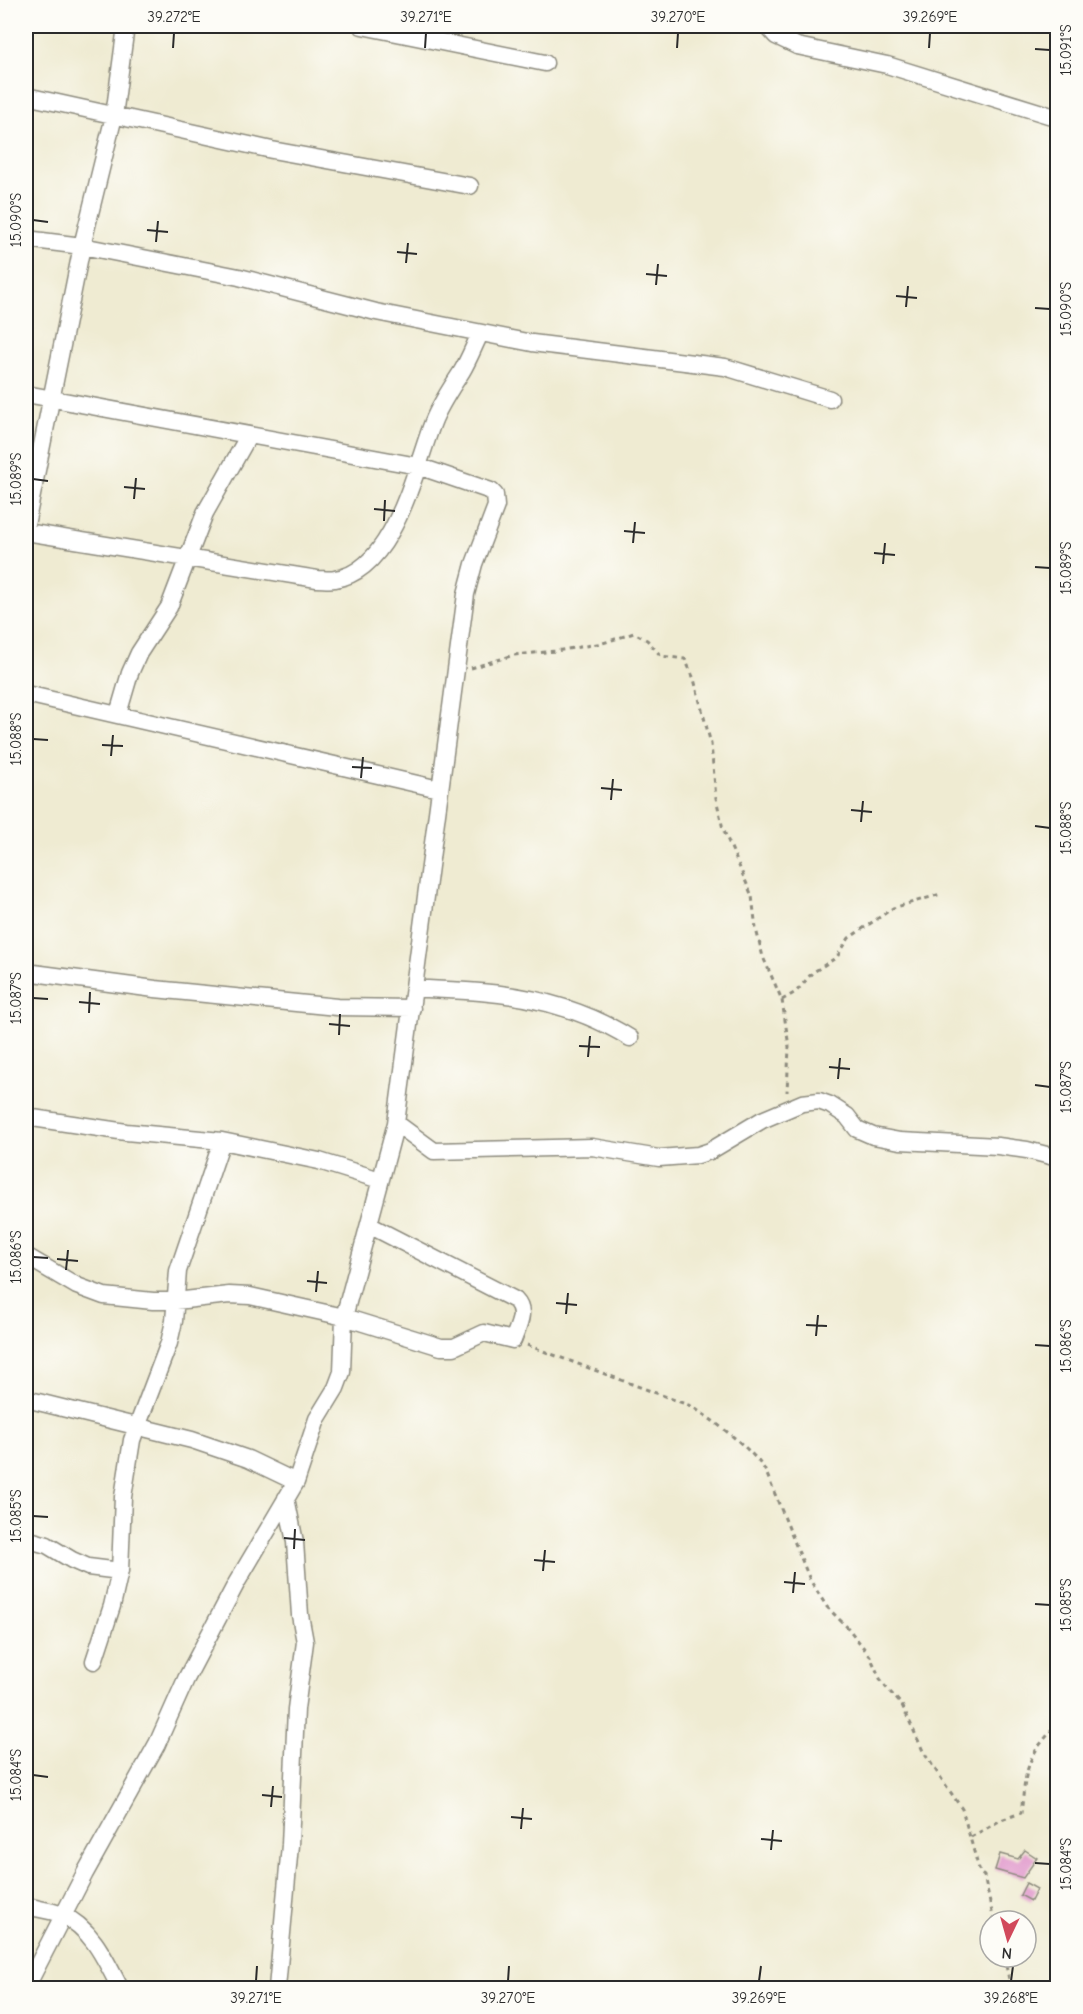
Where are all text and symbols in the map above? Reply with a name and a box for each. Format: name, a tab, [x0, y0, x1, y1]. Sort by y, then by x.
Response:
text: 39.272°E	[147, 8, 201, 26]
text: 39.271°E	[400, 8, 452, 26]
text: 39.270°E	[651, 8, 705, 26]
text: 39.269°E	[903, 8, 957, 26]
text: 15.091°S	[1057, 24, 1075, 76]
text: 15.090°S	[7, 193, 25, 247]
text: 15.090°S	[1057, 282, 1075, 336]
text: 15.089°S	[7, 452, 25, 506]
text: 15.089°S	[1057, 541, 1075, 595]
text: 15.088°S	[7, 713, 25, 765]
text: 15.088°S	[1057, 802, 1075, 854]
text: 15.087°S	[7, 972, 25, 1024]
text: 15.087°S	[1057, 1061, 1075, 1113]
text: 15.086°S	[7, 1230, 25, 1284]
text: 15.086°S	[1057, 1319, 1075, 1373]
text: 15.085°S	[7, 1489, 25, 1543]
text: 15.085°S	[1057, 1578, 1075, 1632]
text: 15.084°S	[7, 1749, 25, 1801]
text: 15.084°S	[1057, 1838, 1075, 1890]
north arrow	[978, 1909, 1038, 1969]
text: N	[1001, 1944, 1013, 1962]
text: 39.271°E	[230, 1989, 282, 2007]
text: 39.270°E	[481, 1989, 535, 2007]
text: 39.269°E	[732, 1989, 786, 2007]
text: 39.268°E	[984, 1989, 1038, 2007]

